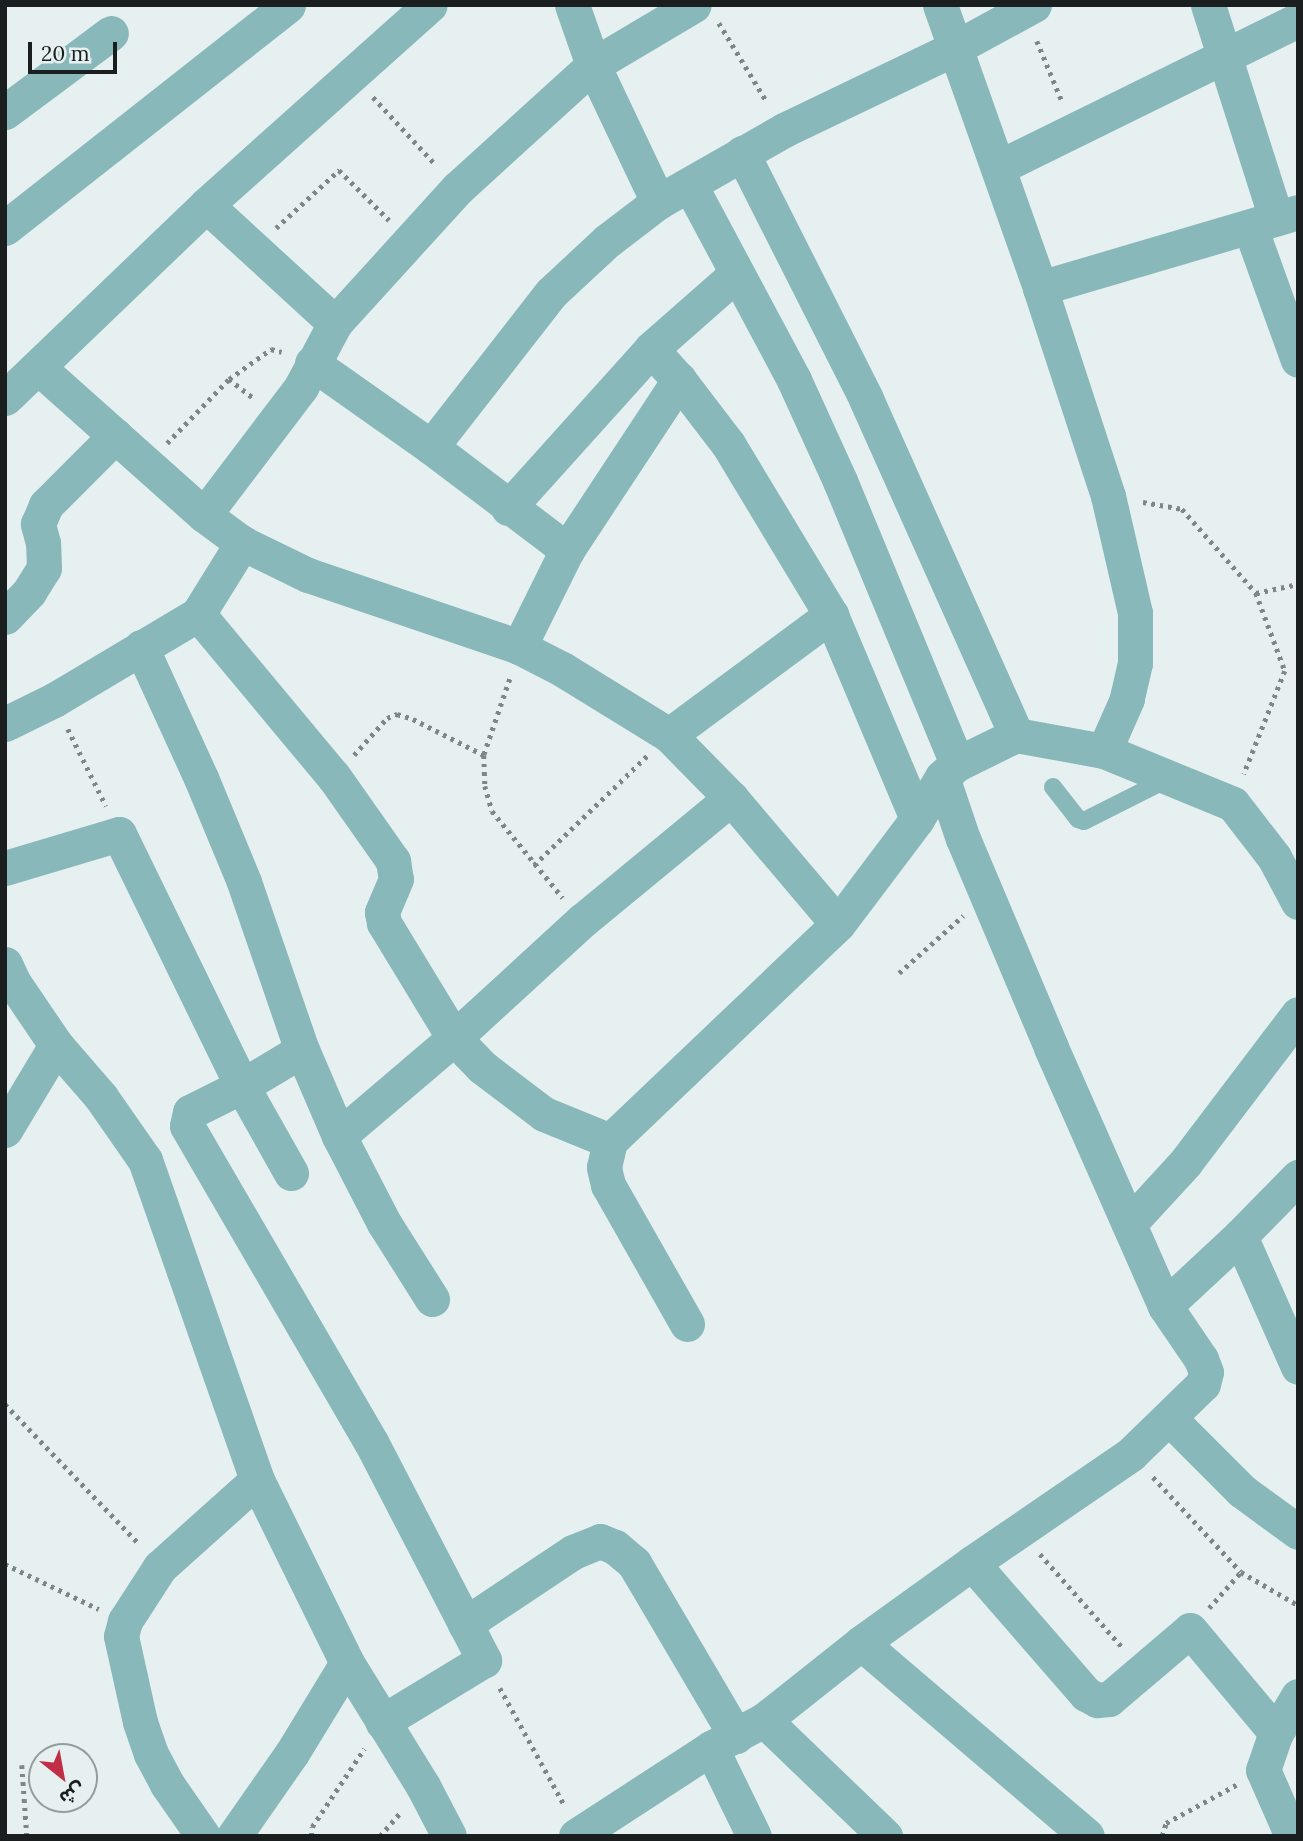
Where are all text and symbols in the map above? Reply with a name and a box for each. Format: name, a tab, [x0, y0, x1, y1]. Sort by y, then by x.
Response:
scale bar	[32, 28, 121, 72]
text: 20 m	[41, 40, 90, 67]
north arrow	[28, 1743, 98, 1813]
text: ش	[55, 1777, 90, 1811]

